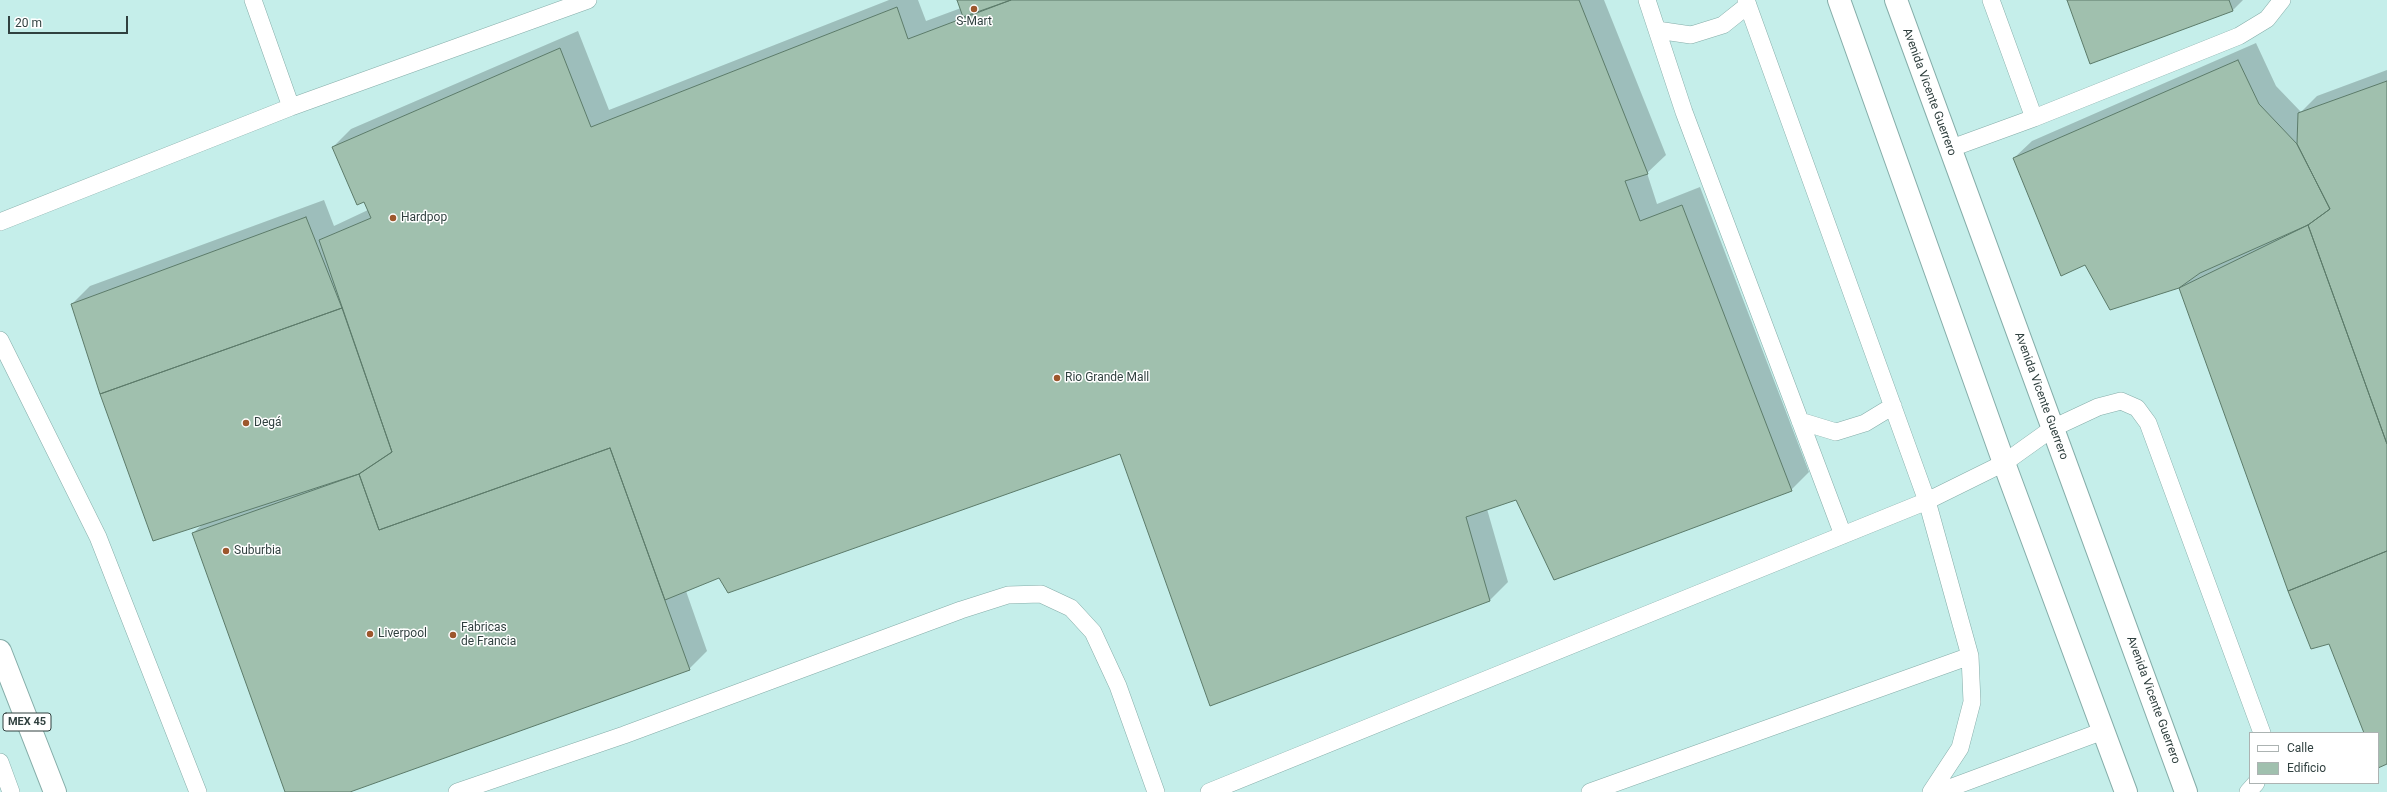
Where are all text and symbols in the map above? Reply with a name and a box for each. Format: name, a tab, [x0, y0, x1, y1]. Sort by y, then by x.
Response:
marker: S-Mart	[969, 4, 979, 14]
scale bar	[10, 8, 130, 34]
place label: S-Mart	[956, 15, 992, 29]
text: 20 m	[15, 16, 42, 30]
street label: Avenida Vicente Guerrero	[1899, 26, 1959, 158]
place label: Hardpop	[401, 211, 447, 225]
marker: Hardpop	[388, 213, 398, 223]
street label: Avenida Vicente Guerrero	[2011, 330, 2071, 462]
place label: Rio Grande Mall	[1065, 371, 1149, 385]
marker: Rio Grande Mall	[1052, 373, 1062, 383]
place label: Degá	[254, 416, 282, 430]
marker: Degá	[241, 418, 251, 428]
place label: Suburbia	[234, 544, 281, 558]
marker: Suburbia	[221, 546, 231, 556]
place label: Fabricas de Francia	[461, 621, 516, 649]
place label: Liverpool	[378, 627, 427, 641]
marker: Liverpool	[365, 629, 375, 639]
marker: Fabricas de Francia	[448, 630, 458, 640]
street label: Avenida Vicente Guerrero	[2123, 634, 2183, 766]
road number: MEX 45	[3, 713, 51, 731]
legend	[2249, 732, 2379, 784]
text: Calle	[2287, 741, 2314, 755]
text: Edificio	[2287, 761, 2326, 775]

